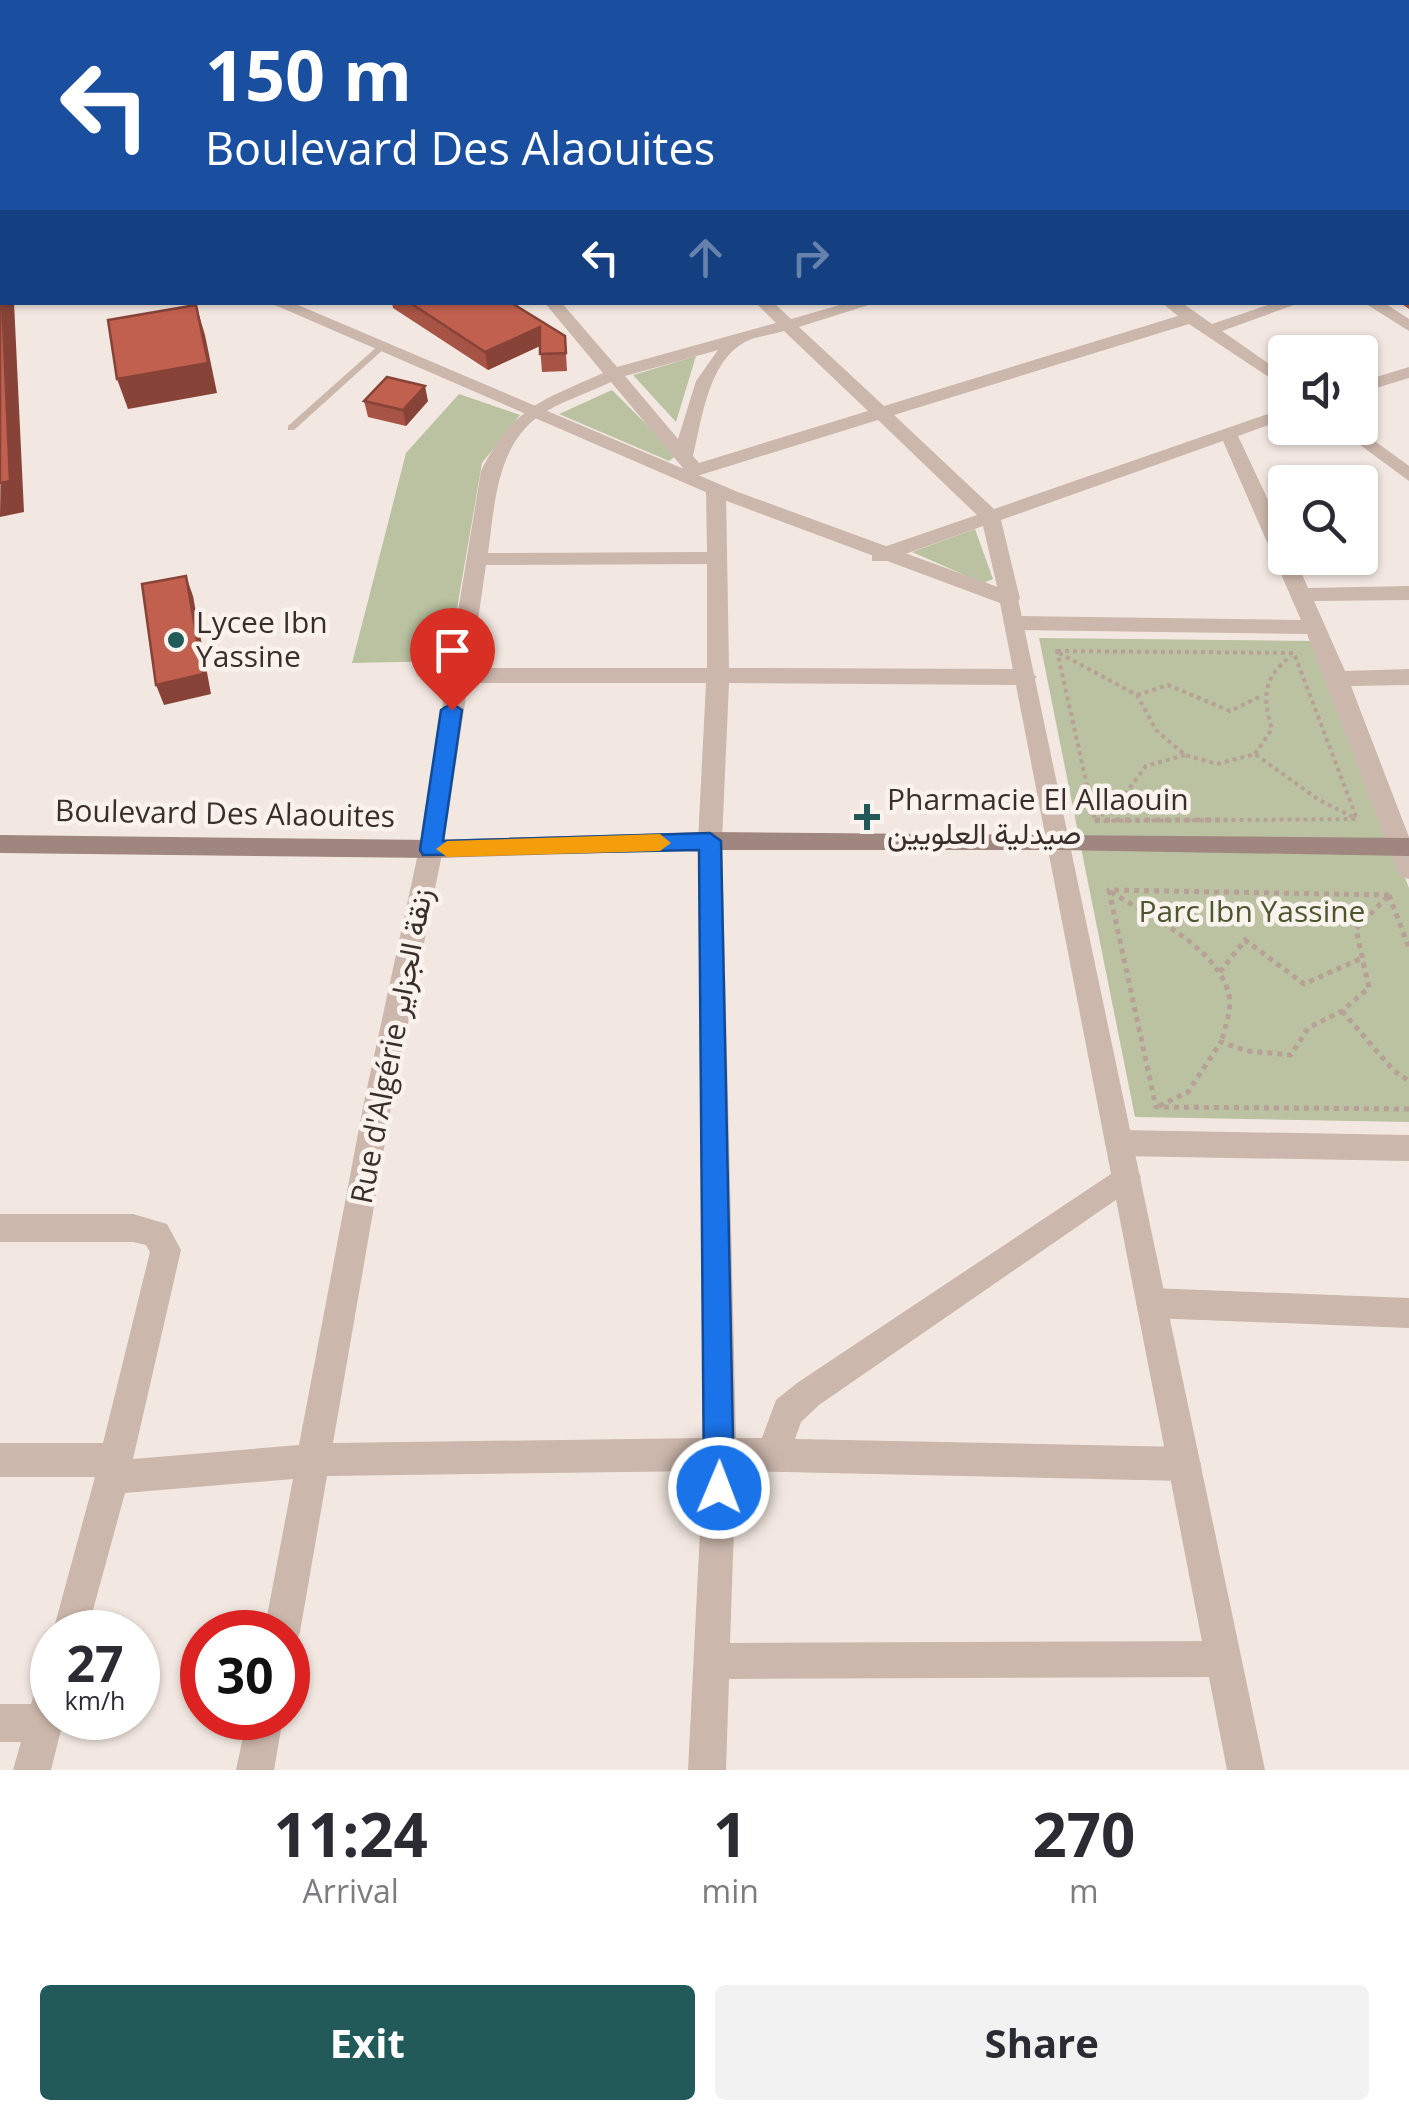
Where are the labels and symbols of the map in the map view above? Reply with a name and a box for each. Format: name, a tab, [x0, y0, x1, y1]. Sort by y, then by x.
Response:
place label: Lycee Ibn Yassine	[196, 601, 328, 676]
pin	[410, 608, 495, 711]
marker: Lycee Ibn Yassine	[165, 629, 187, 651]
place label: Pharmacie El Allaouin صيدلية العلويين	[887, 778, 1189, 853]
street label: Boulevard Des Alaouites	[55, 789, 395, 836]
marker: Pharmacie El Allaouin صيدلية العلويين	[856, 806, 878, 828]
street label: Rue d'Algérie زنقة الجزاير	[340, 885, 441, 1207]
park label: Parc Ibn Yassine	[1139, 890, 1365, 931]
position arrow	[667, 1436, 771, 1540]
speed limit sign: 30	[180, 1610, 310, 1740]

